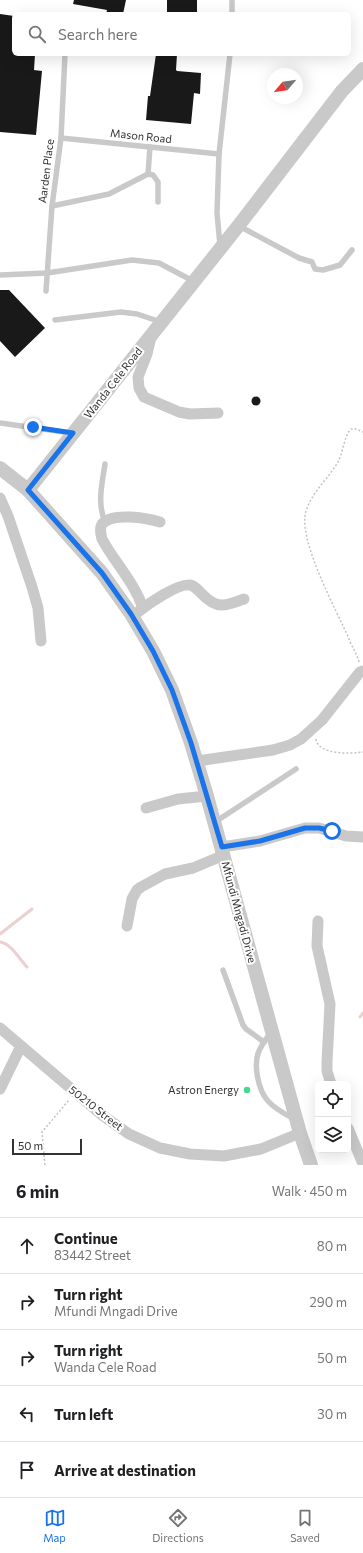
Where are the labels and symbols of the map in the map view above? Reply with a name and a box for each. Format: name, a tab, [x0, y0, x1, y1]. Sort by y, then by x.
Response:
north arrow	[267, 68, 303, 104]
street label: Mason Road	[110, 126, 172, 145]
street label: Aarden Place	[35, 138, 56, 204]
street label: Wanda Cele Road	[81, 345, 144, 421]
route end	[24, 418, 42, 436]
route start	[323, 822, 341, 840]
street label: Mfundi Mngadi Drive	[220, 860, 259, 964]
street label: 50210 Street	[67, 1083, 126, 1133]
place label: Astron Energy	[168, 1083, 239, 1096]
marker: Astron Energy	[242, 1085, 252, 1095]
scale bar	[12, 1137, 82, 1156]

